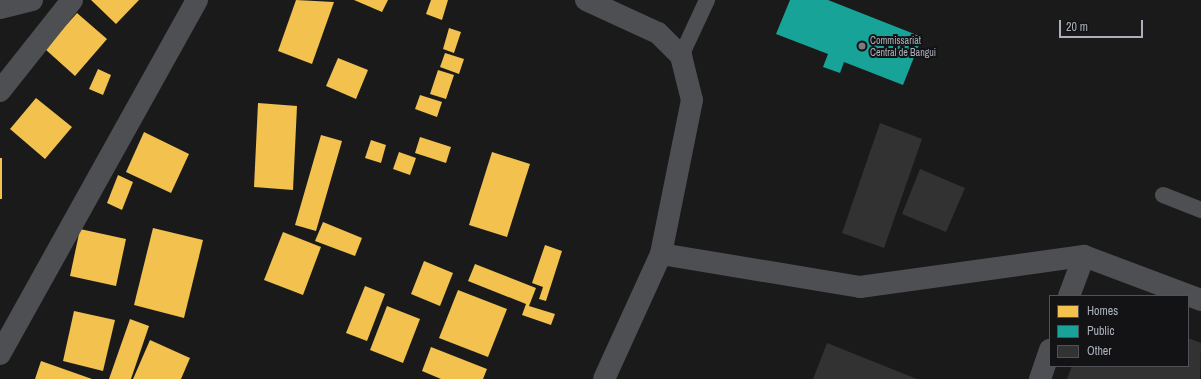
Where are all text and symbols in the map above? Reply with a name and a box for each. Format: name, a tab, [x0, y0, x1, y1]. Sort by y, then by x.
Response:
scale bar	[1061, 12, 1145, 38]
text: 20 m	[1066, 19, 1088, 35]
place label: Commissariat Central de Bangui	[870, 34, 936, 58]
marker: Commissariat Central de Bangui	[857, 41, 867, 51]
legend	[1049, 295, 1189, 367]
text: Homes	[1087, 303, 1118, 319]
text: Public	[1087, 323, 1114, 339]
text: Other	[1087, 343, 1112, 359]

